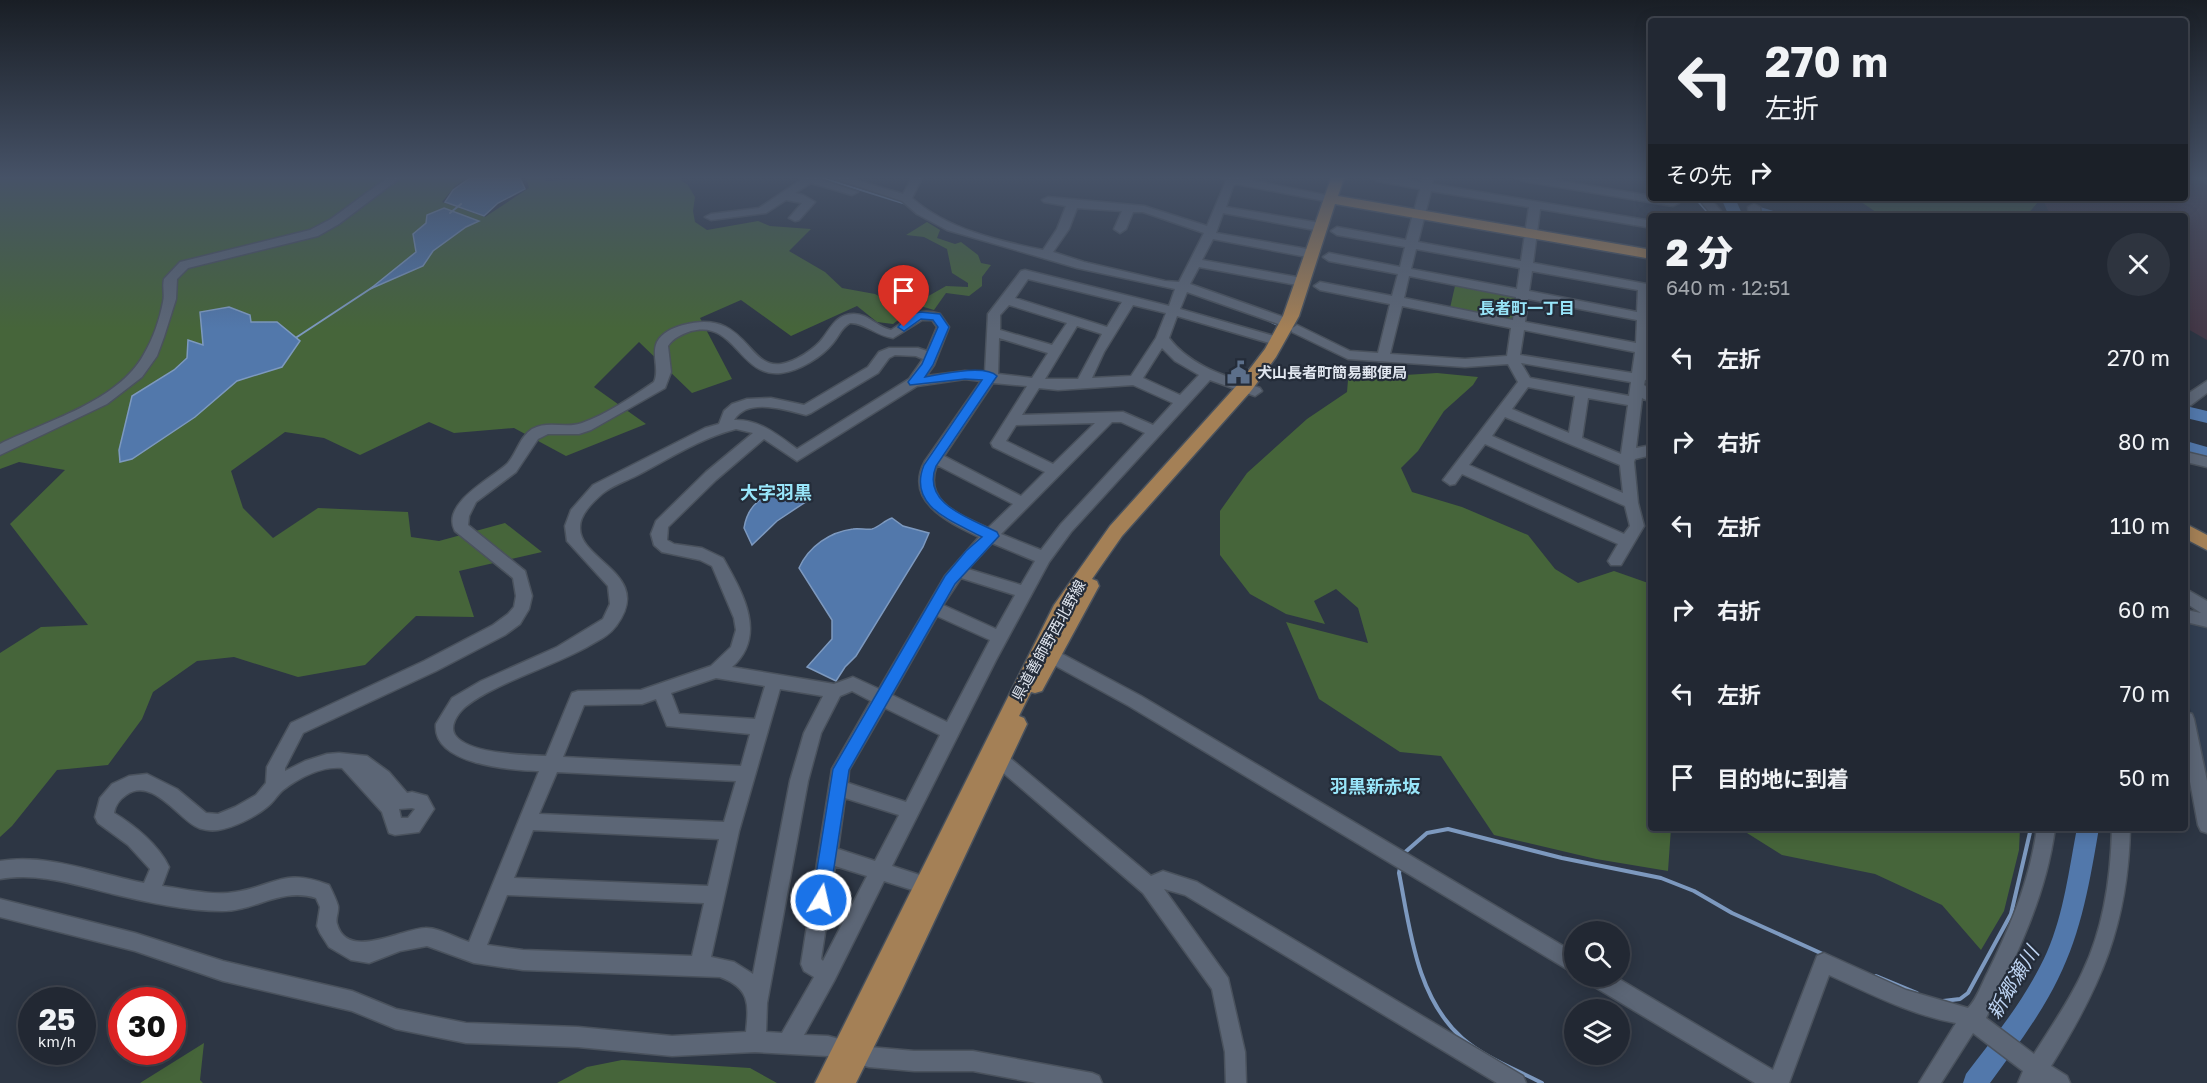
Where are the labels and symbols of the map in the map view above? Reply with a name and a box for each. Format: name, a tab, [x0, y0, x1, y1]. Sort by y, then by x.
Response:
pin	[878, 265, 929, 327]
district label: 長者町一丁目	[1479, 298, 1575, 318]
public building icon: 犬山長者町簡易郵便局	[1226, 359, 1252, 385]
place label: 犬山長者町簡易郵便局	[1257, 363, 1407, 381]
district label: 大字羽黒	[740, 481, 812, 503]
street label: 県道善師野西北野線	[1007, 577, 1089, 703]
district label: 羽黒新赤坂	[1330, 775, 1421, 797]
position arrow	[789, 868, 853, 932]
water label: 新郷瀬川	[1981, 940, 2044, 1022]
speed limit sign: 30	[108, 987, 186, 1065]

